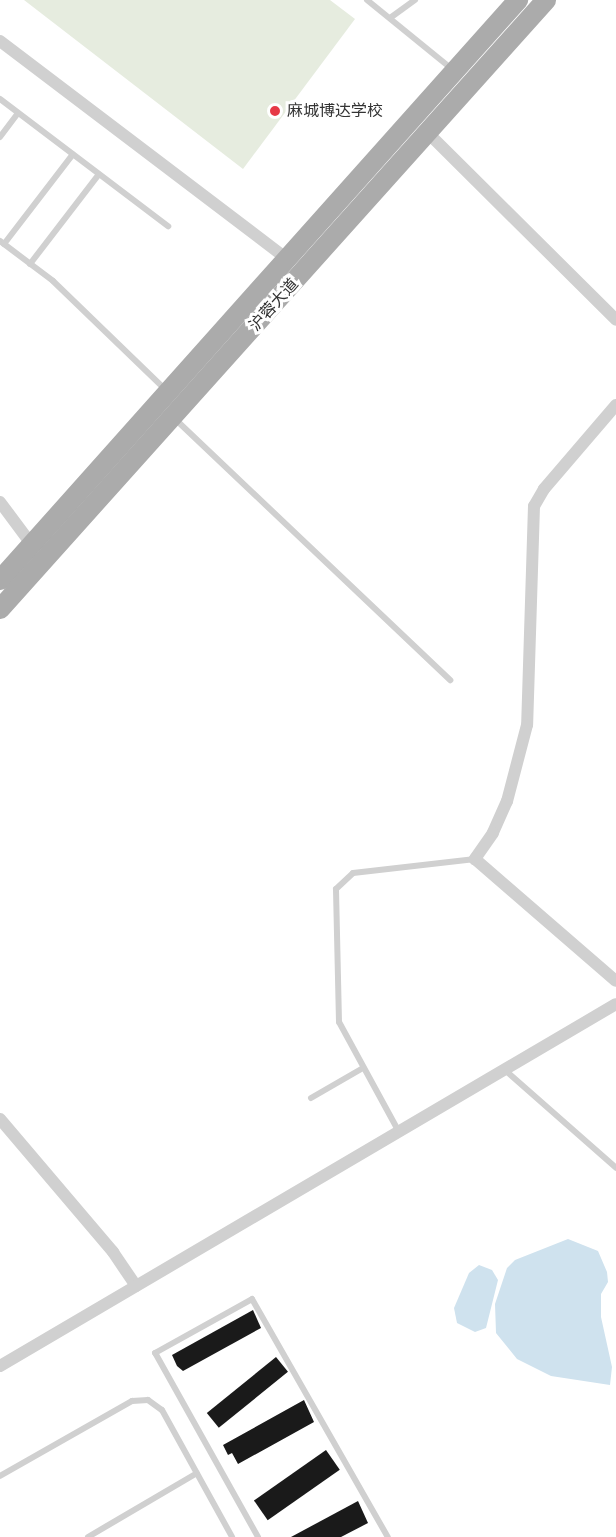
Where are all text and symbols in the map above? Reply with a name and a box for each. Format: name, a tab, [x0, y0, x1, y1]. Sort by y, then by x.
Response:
place label: 麻城博达学校	[287, 101, 383, 121]
marker: 麻城博达学校	[268, 104, 282, 118]
street label: 沪蓉大道	[245, 275, 303, 335]

